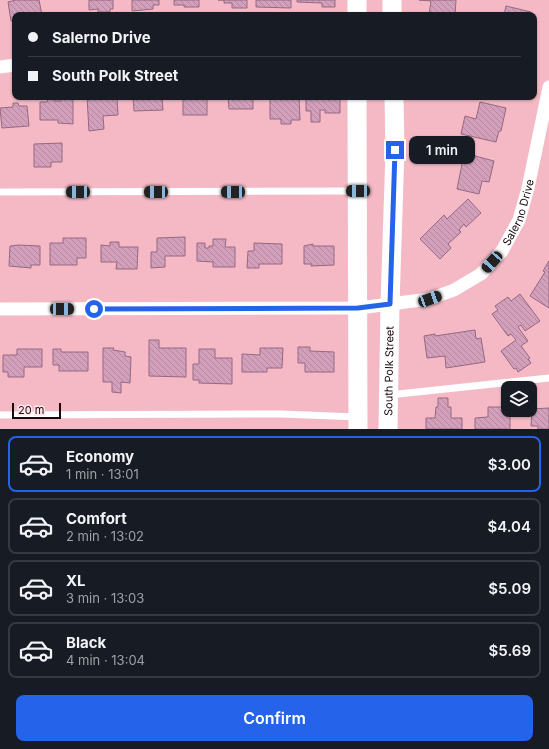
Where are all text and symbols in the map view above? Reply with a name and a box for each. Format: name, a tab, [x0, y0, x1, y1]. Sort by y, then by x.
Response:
text: Salerno Drive	[52, 28, 151, 47]
text: South Polk Street	[52, 66, 178, 85]
callout: 1 min	[409, 136, 475, 164]
route end	[386, 141, 404, 159]
text: 1 min	[426, 142, 458, 158]
street label: Salerno Drive	[499, 178, 537, 248]
car	[346, 185, 370, 197]
car	[66, 186, 90, 198]
car	[144, 186, 168, 198]
car	[221, 186, 245, 198]
car	[480, 249, 504, 275]
car	[417, 289, 443, 309]
route start	[85, 300, 103, 318]
car	[50, 303, 74, 315]
street label: South Polk Street	[381, 326, 397, 416]
map controls	[501, 381, 537, 417]
button: layers	[501, 381, 537, 417]
scale bar	[12, 401, 61, 420]
text: 20 m	[18, 403, 44, 417]
icon: car	[18, 446, 54, 482]
text: Economy	[66, 447, 134, 466]
text: $3.00	[488, 455, 531, 474]
text: 1 min · 13:01	[66, 466, 139, 482]
icon: car	[18, 508, 54, 544]
text: Comfort	[66, 509, 127, 528]
text: $4.04	[488, 517, 531, 536]
text: 2 min · 13:02	[66, 528, 144, 544]
icon: car	[18, 570, 54, 606]
text: XL	[66, 571, 86, 590]
text: $5.09	[488, 579, 531, 598]
text: 3 min · 13:03	[66, 590, 144, 606]
icon: car	[18, 632, 54, 668]
text: Black	[66, 633, 106, 652]
text: $5.69	[489, 641, 531, 660]
text: 4 min · 13:04	[66, 652, 145, 668]
button: Confirm	[16, 695, 533, 741]

